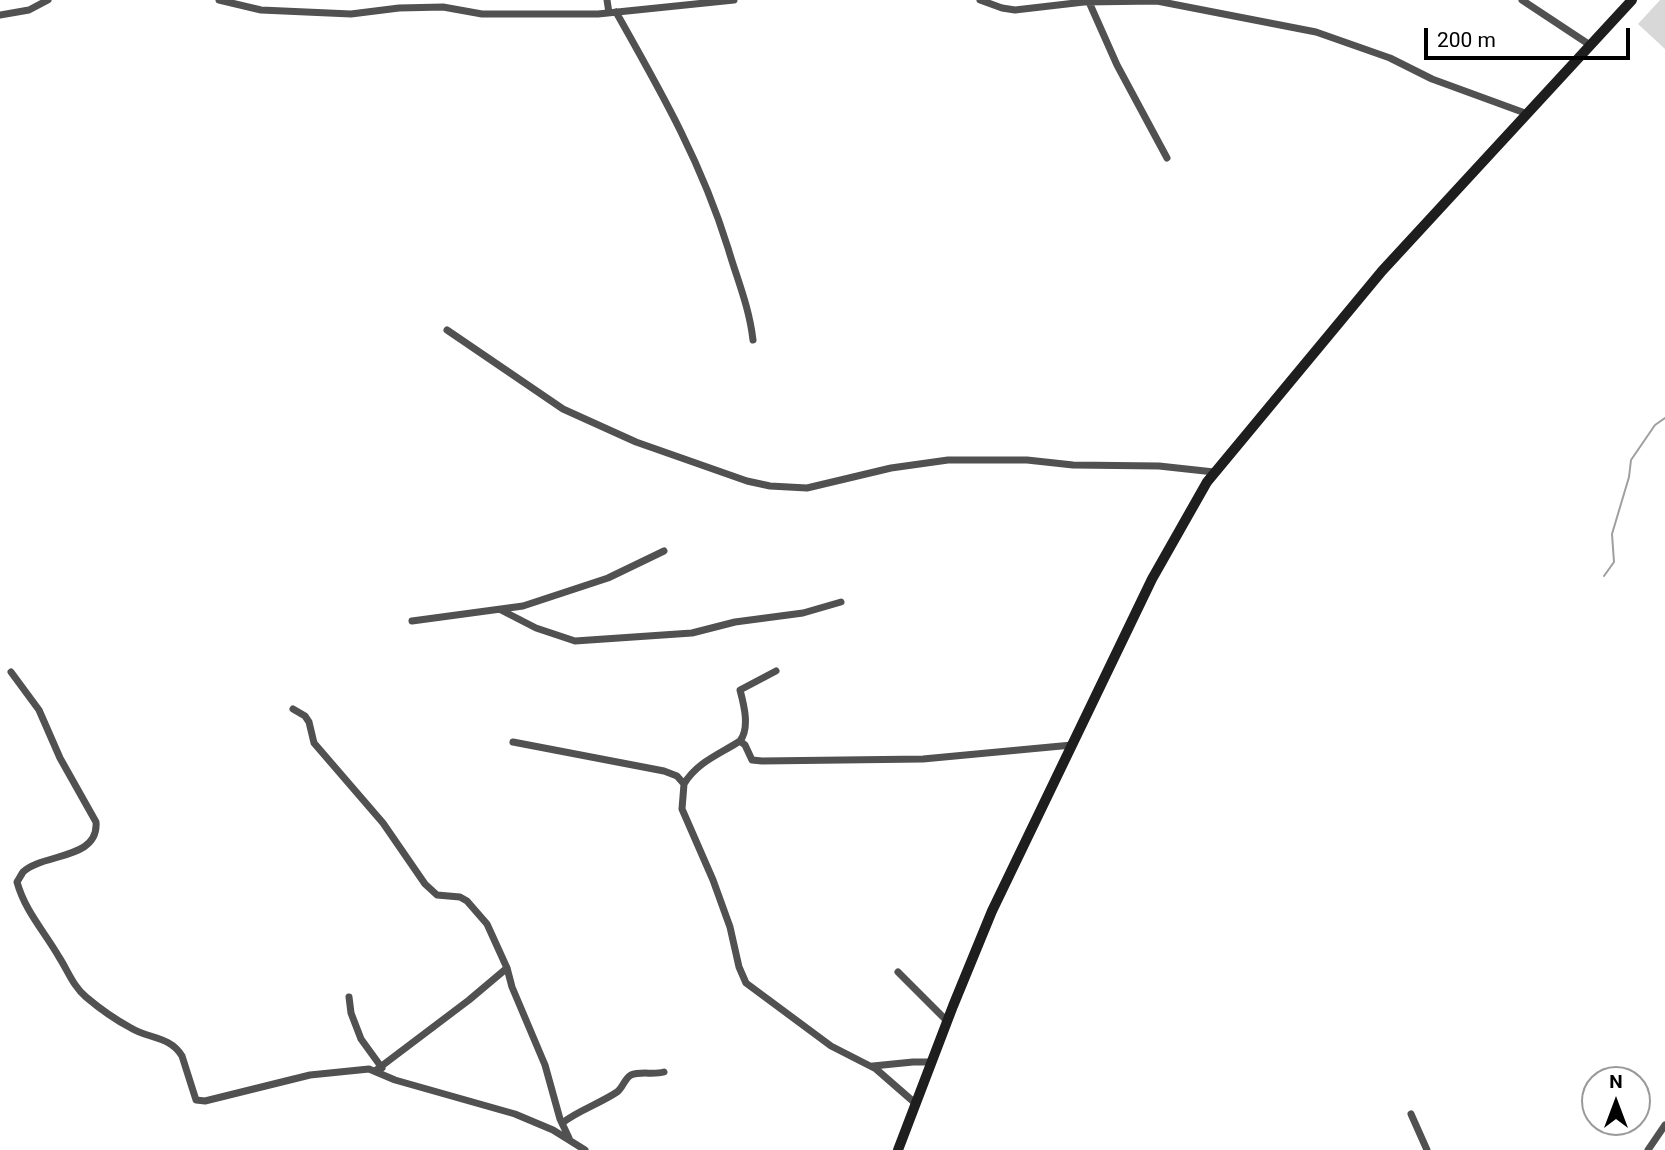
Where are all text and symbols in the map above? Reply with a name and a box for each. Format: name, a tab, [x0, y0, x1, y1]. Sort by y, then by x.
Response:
scale bar	[1427, 14, 1634, 58]
text: 200 m	[1437, 28, 1496, 52]
north arrow	[1581, 1066, 1651, 1136]
text: N	[1609, 1070, 1623, 1093]

